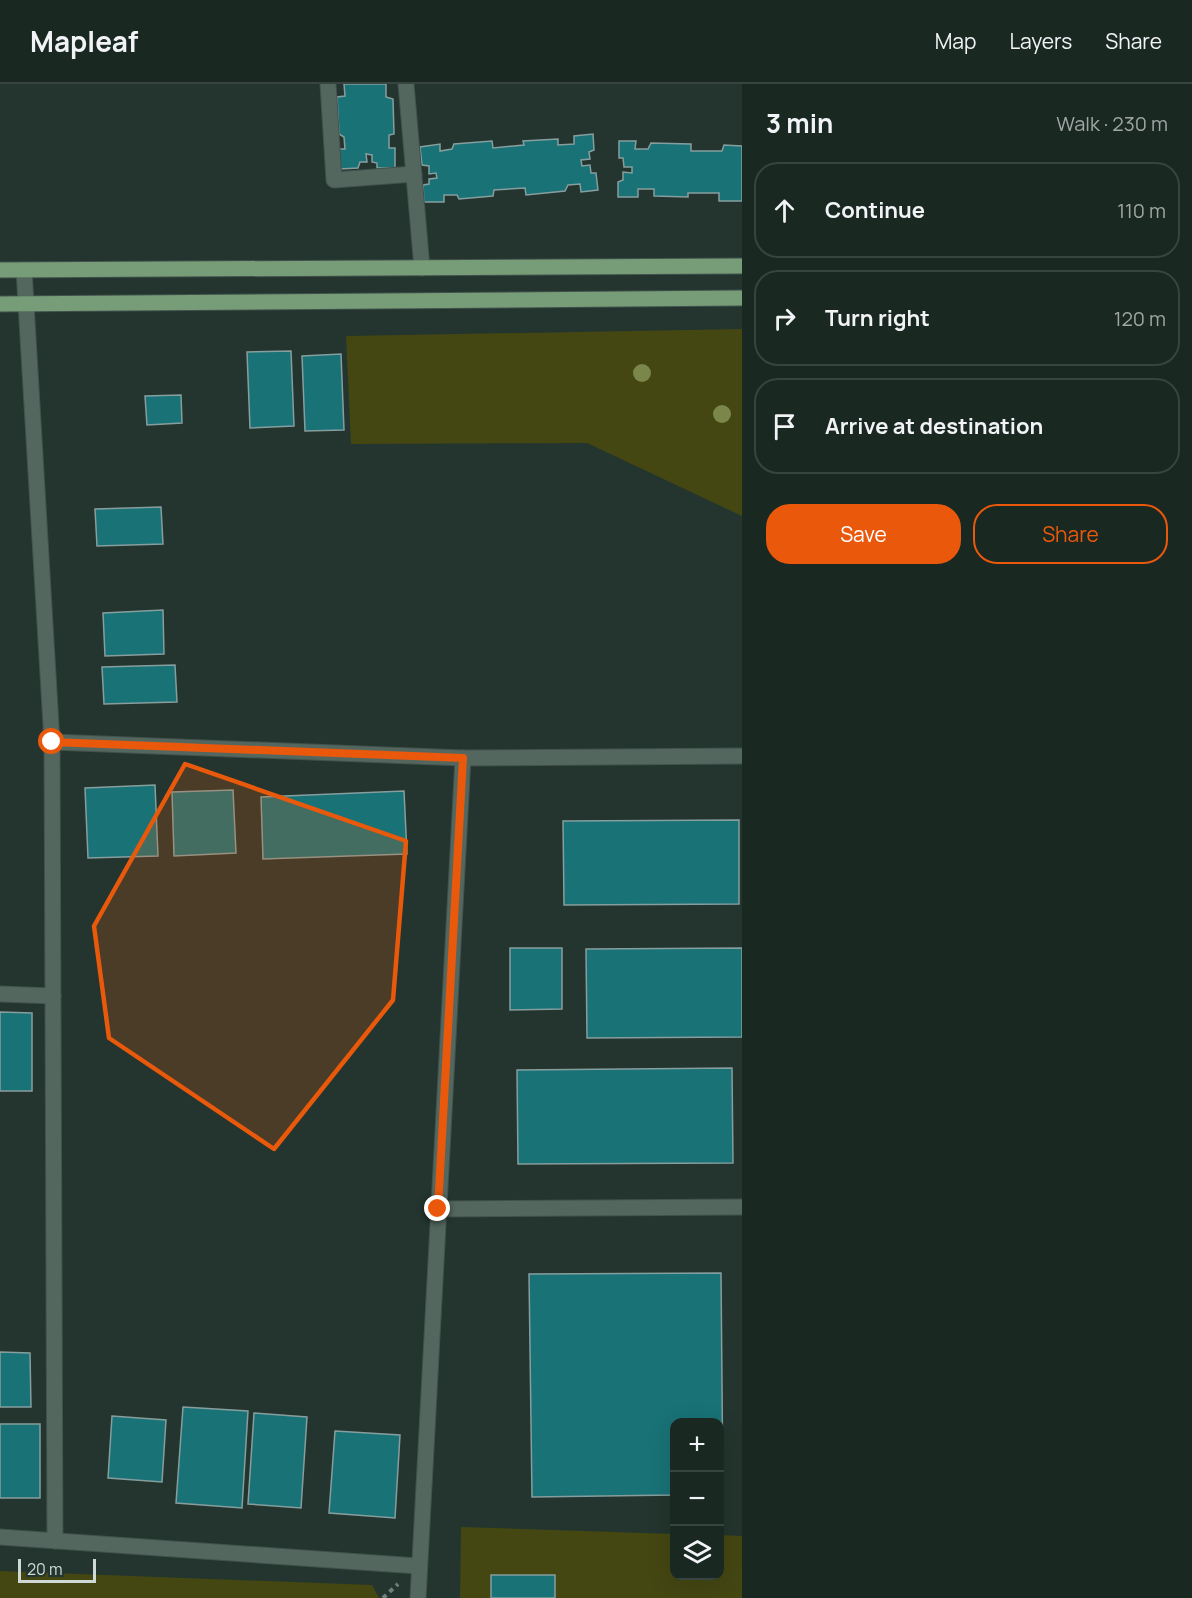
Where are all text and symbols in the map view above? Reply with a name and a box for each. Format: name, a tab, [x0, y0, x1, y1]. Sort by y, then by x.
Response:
text: Mapleaf	[30, 22, 138, 60]
text: Map	[935, 27, 976, 55]
text: Layers	[1009, 27, 1072, 55]
text: Share	[1105, 27, 1162, 55]
text: 3 min	[766, 105, 833, 141]
text: Walk · 230 m	[1056, 110, 1168, 137]
icon: ahead	[768, 194, 801, 227]
text: Continue	[825, 195, 925, 225]
text: 110 m	[1117, 197, 1166, 224]
icon: right	[768, 302, 801, 335]
text: Turn right	[825, 303, 930, 333]
text: 120 m	[1114, 305, 1166, 332]
icon: arrive	[768, 410, 801, 443]
text: Arrive at destination	[825, 411, 1043, 441]
button: Save	[766, 504, 961, 564]
button: Share	[973, 504, 1168, 564]
route start	[38, 728, 64, 754]
route end	[424, 1195, 450, 1221]
map controls	[670, 1418, 724, 1580]
button: +	[670, 1418, 724, 1472]
button: −	[670, 1472, 724, 1526]
button: layers	[670, 1526, 724, 1580]
scale bar	[18, 1556, 96, 1584]
text: 20 m	[27, 1558, 63, 1580]

